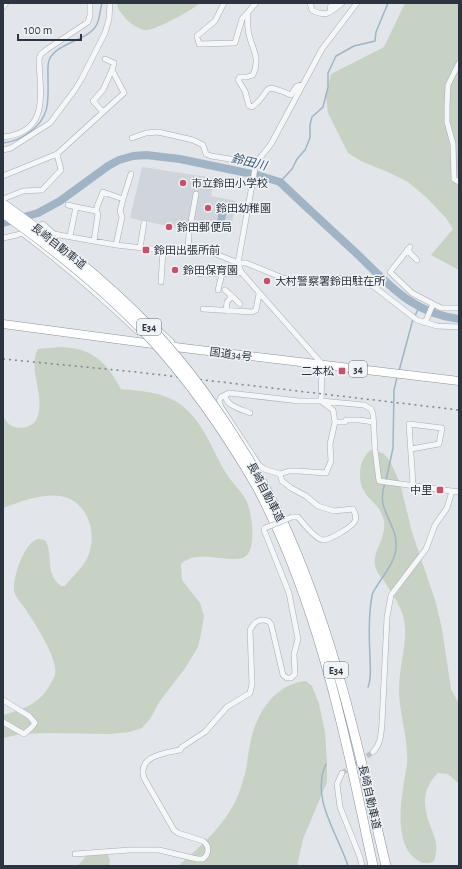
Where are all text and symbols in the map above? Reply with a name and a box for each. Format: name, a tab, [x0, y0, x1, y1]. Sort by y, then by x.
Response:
scale bar	[18, 16, 81, 42]
text: 100 m	[24, 24, 52, 36]
water label: 鈴田川	[230, 151, 270, 172]
place label: 市立鈴田小学校	[191, 177, 268, 189]
marker: 市立鈴田小学校	[178, 178, 188, 188]
place label: 鈴田幼稚園	[216, 202, 271, 214]
marker: 鈴田幼稚園	[203, 203, 213, 213]
street label: 長崎自動車道	[29, 221, 89, 271]
place label: 鈴田郵便局	[177, 221, 232, 233]
marker: 鈴田郵便局	[164, 222, 174, 232]
place label: 鈴田出張所前	[154, 244, 220, 256]
marker: 鈴田出張所前	[141, 245, 151, 255]
place label: 鈴田保育園	[183, 264, 238, 276]
marker: 鈴田保育園	[170, 265, 180, 275]
place label: 大村警察署鈴田駐在所	[275, 275, 386, 287]
marker: 大村警察署鈴田駐在所	[262, 276, 272, 286]
road number: E34	[137, 319, 161, 335]
street label: 国道34号	[209, 345, 253, 363]
road number: 34	[349, 361, 367, 377]
place label: 二本松	[301, 366, 334, 377]
marker: 二本松	[337, 366, 347, 376]
street label: 長崎自動車道	[245, 460, 287, 524]
place label: 中里	[410, 485, 432, 496]
marker: 中里	[435, 485, 445, 495]
road number: E34	[324, 662, 348, 678]
street label: 長崎自動車道	[357, 763, 383, 831]

